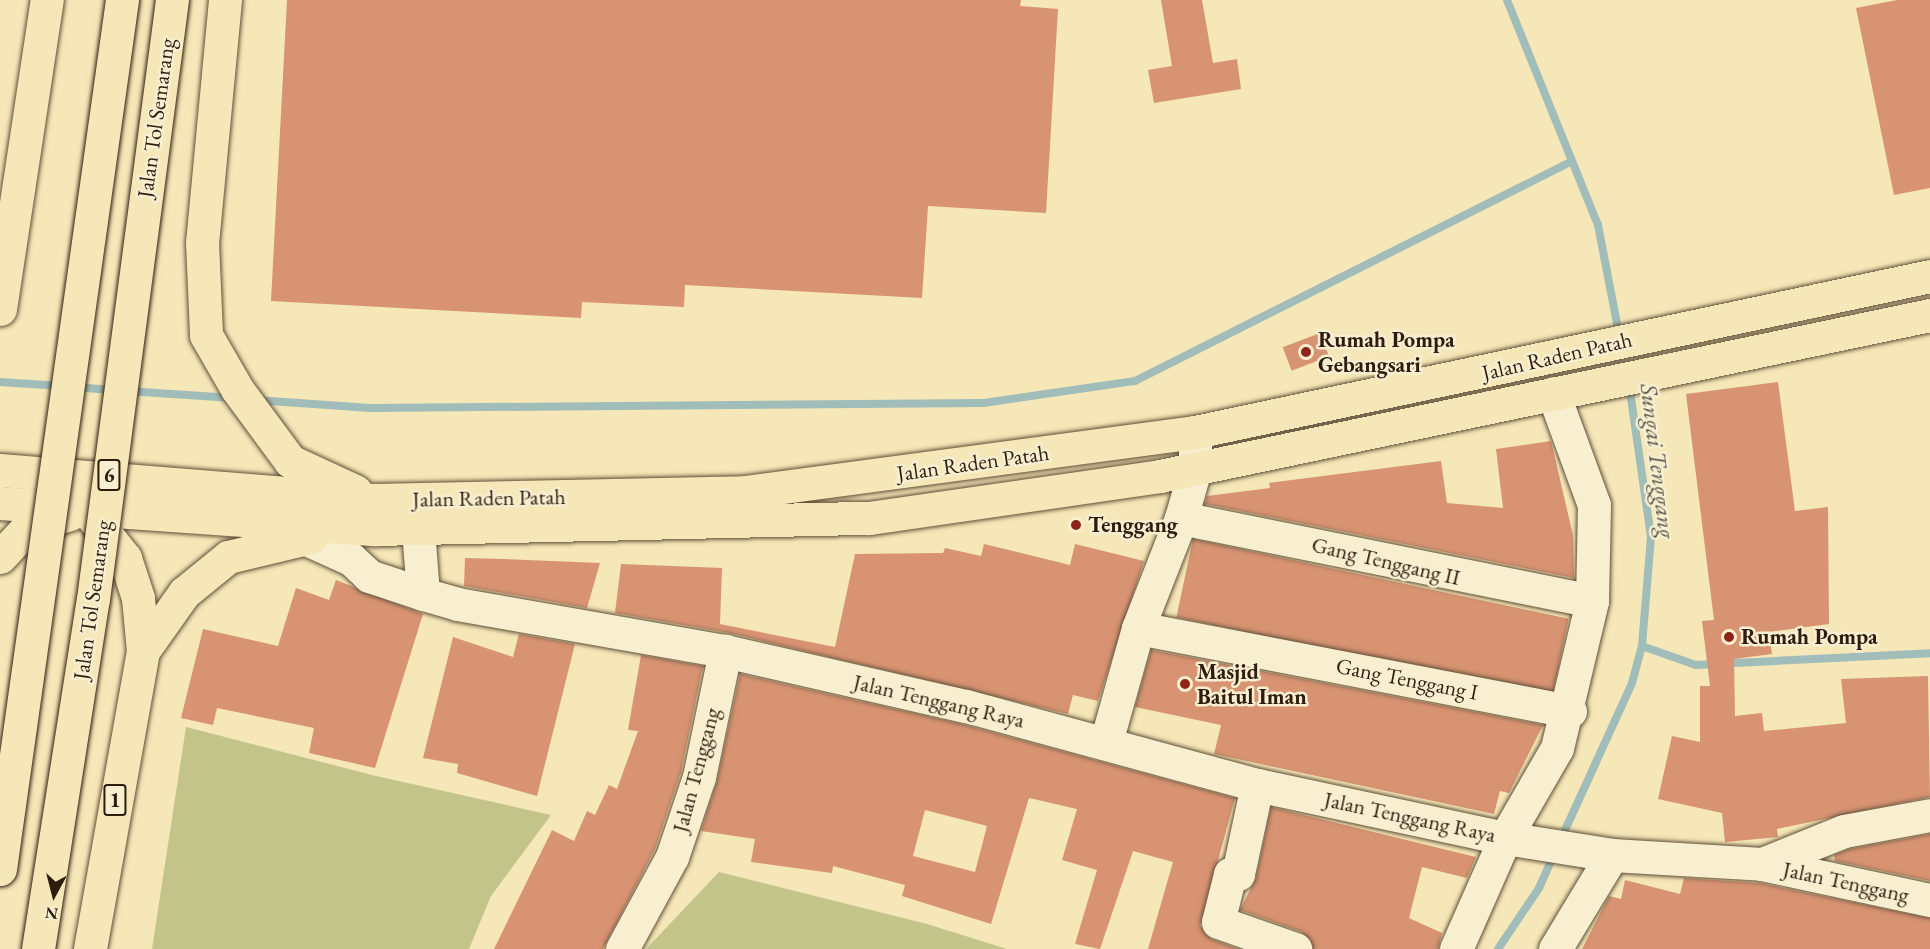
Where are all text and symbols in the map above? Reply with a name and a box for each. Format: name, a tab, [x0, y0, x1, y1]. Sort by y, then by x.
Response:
street label: Jalan Tol Semarang	[132, 36, 180, 200]
place label: Rumah Pompa Gebangsari	[1318, 326, 1455, 378]
street label: Jalan Raden Patah	[1479, 326, 1635, 386]
marker: Rumah Pompa Gebangsari	[1299, 345, 1313, 359]
water label: Sungai Tenggang	[1634, 382, 1682, 540]
street label: Jalan Raden Patah	[895, 439, 1051, 487]
road number: 6	[97, 457, 121, 493]
street label: Jalan Raden Patah	[412, 483, 566, 513]
place label: Tenggang	[1088, 512, 1178, 538]
street label: Jalan Tol Semarang	[68, 518, 116, 682]
marker: Tenggang	[1069, 518, 1083, 532]
street label: Gang Tenggang II	[1309, 531, 1463, 591]
place label: Rumah Pompa	[1741, 624, 1878, 650]
marker: Rumah Pompa	[1722, 630, 1736, 644]
street label: Gang Tenggang I	[1334, 652, 1480, 706]
place label: Masjid Baitul Iman	[1197, 658, 1307, 710]
street label: Jalan Tenggang Raya	[851, 668, 1027, 734]
marker: Masjid Baitul Iman	[1178, 677, 1192, 691]
street label: Jalan Tenggang	[667, 705, 725, 835]
road number: 1	[103, 782, 127, 818]
street label: Jalan Tenggang Raya	[1322, 786, 1498, 848]
street label: Jalan Tenggang	[1781, 856, 1911, 908]
north arrow	[24, 865, 84, 925]
text: N	[44, 902, 59, 925]

